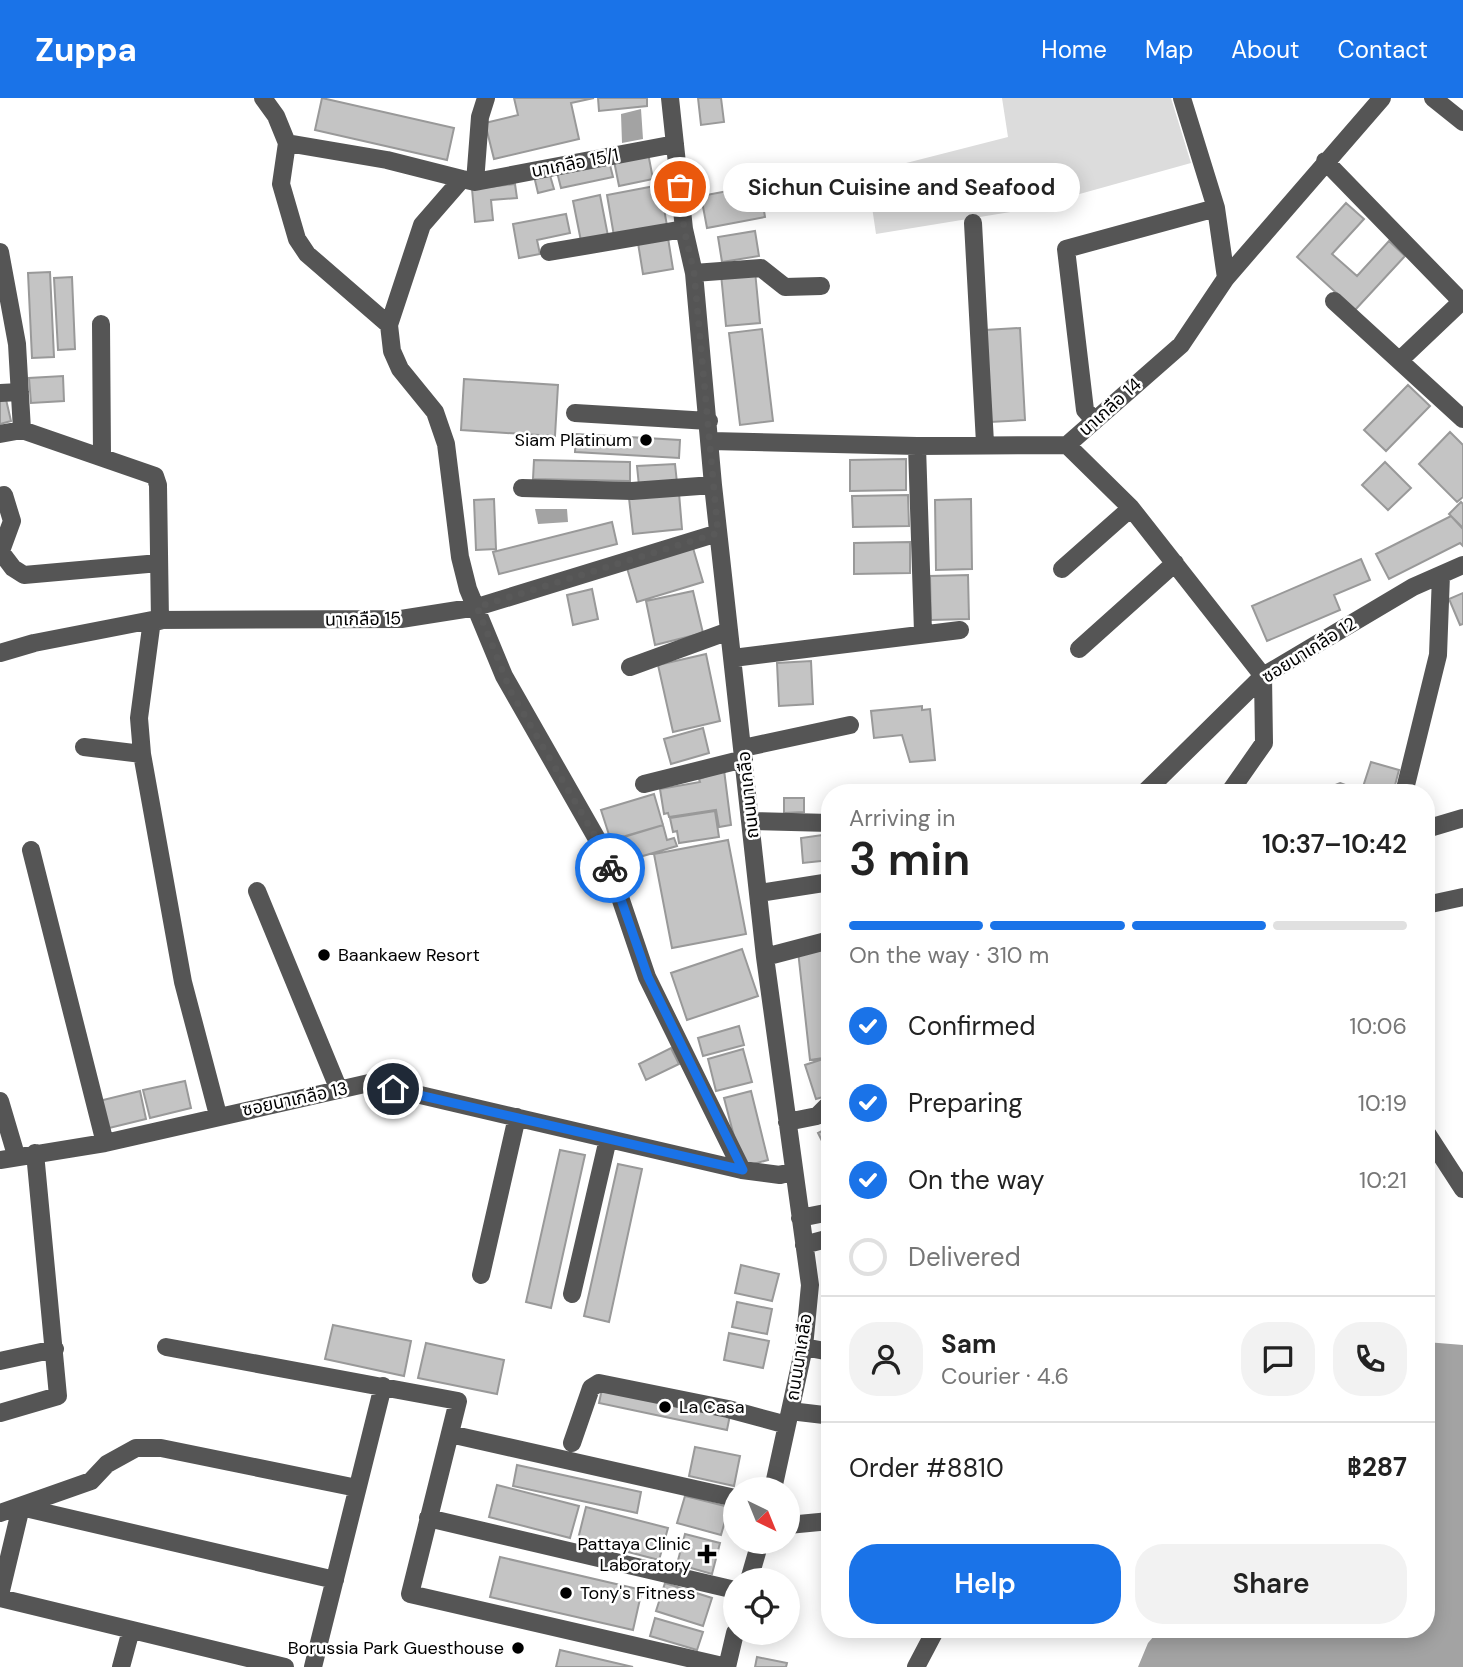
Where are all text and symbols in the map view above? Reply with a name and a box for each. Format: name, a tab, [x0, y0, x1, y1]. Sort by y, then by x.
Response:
text: Zuppa	[35, 28, 137, 71]
text: Home	[1041, 34, 1107, 65]
text: Map	[1145, 34, 1193, 65]
text: About	[1231, 34, 1300, 65]
text: Contact	[1338, 34, 1428, 65]
street label: นาเกลือ 15/1	[529, 143, 621, 183]
pin	[650, 157, 710, 217]
callout: Sichun Cuisine and Seafood	[722, 162, 1079, 212]
icon: bag	[661, 168, 699, 206]
text: Sichun Cuisine and Seafood	[748, 172, 1055, 202]
street label: นาเกลือ 14	[1074, 372, 1146, 441]
place label: Siam Platinum	[515, 428, 632, 452]
marker: Siam Platinum	[638, 432, 654, 448]
street label: นาเกลือ 15	[325, 606, 401, 632]
street label: ซอยนาเกลือ 12	[1257, 612, 1361, 688]
street label: ถนนนาเกลือ	[731, 750, 765, 840]
text: Arriving in	[849, 803, 955, 833]
text: 10:37–10:42	[1262, 827, 1407, 861]
text: 3 min	[849, 829, 970, 889]
courier	[575, 833, 645, 903]
icon: bike	[591, 849, 629, 887]
text: On the way · 310 m	[849, 940, 1049, 970]
place label: Baankaew Resort	[338, 943, 480, 967]
marker: Baankaew Resort	[316, 947, 332, 963]
icon: check	[849, 1007, 887, 1045]
text: Confirmed	[908, 1009, 1035, 1043]
text: 10:06	[1349, 1011, 1407, 1041]
pin	[363, 1059, 423, 1119]
icon: home	[374, 1070, 412, 1108]
street label: ซอยนาเกลือ 13	[240, 1076, 350, 1122]
icon: check	[849, 1084, 887, 1122]
text: Preparing	[908, 1086, 1023, 1120]
text: 10:19	[1358, 1088, 1407, 1118]
icon: check	[849, 1161, 887, 1199]
text: On the way	[908, 1163, 1044, 1197]
text: 10:21	[1359, 1165, 1407, 1195]
text: Delivered	[908, 1240, 1021, 1274]
street label: ถนนนาเกลือ	[780, 1312, 818, 1402]
button: person	[849, 1322, 923, 1396]
button: chat	[1241, 1322, 1315, 1396]
button: phone	[1333, 1322, 1407, 1396]
text: Sam	[941, 1327, 996, 1361]
text: Courier · 4.6	[941, 1361, 1069, 1391]
place label: La Casa	[679, 1395, 745, 1419]
marker: La Casa	[657, 1399, 673, 1415]
text: ฿287	[1347, 1450, 1407, 1484]
text: Order #8810	[849, 1451, 1004, 1485]
north arrow	[723, 1477, 800, 1554]
map controls	[723, 1477, 800, 1645]
place label: Pattaya Clinic Laboratory	[578, 1532, 691, 1577]
marker: Pattaya Clinic Laboratory	[697, 1544, 717, 1564]
button: Help	[849, 1544, 1121, 1624]
button: Share	[1135, 1544, 1407, 1624]
button: locate	[723, 1568, 800, 1645]
place label: Tony's Fitness	[580, 1581, 696, 1605]
marker: Tony's Fitness	[558, 1585, 574, 1601]
place label: Borussia Park Guesthouse	[288, 1636, 504, 1660]
marker: Borussia Park Guesthouse	[510, 1640, 526, 1656]

